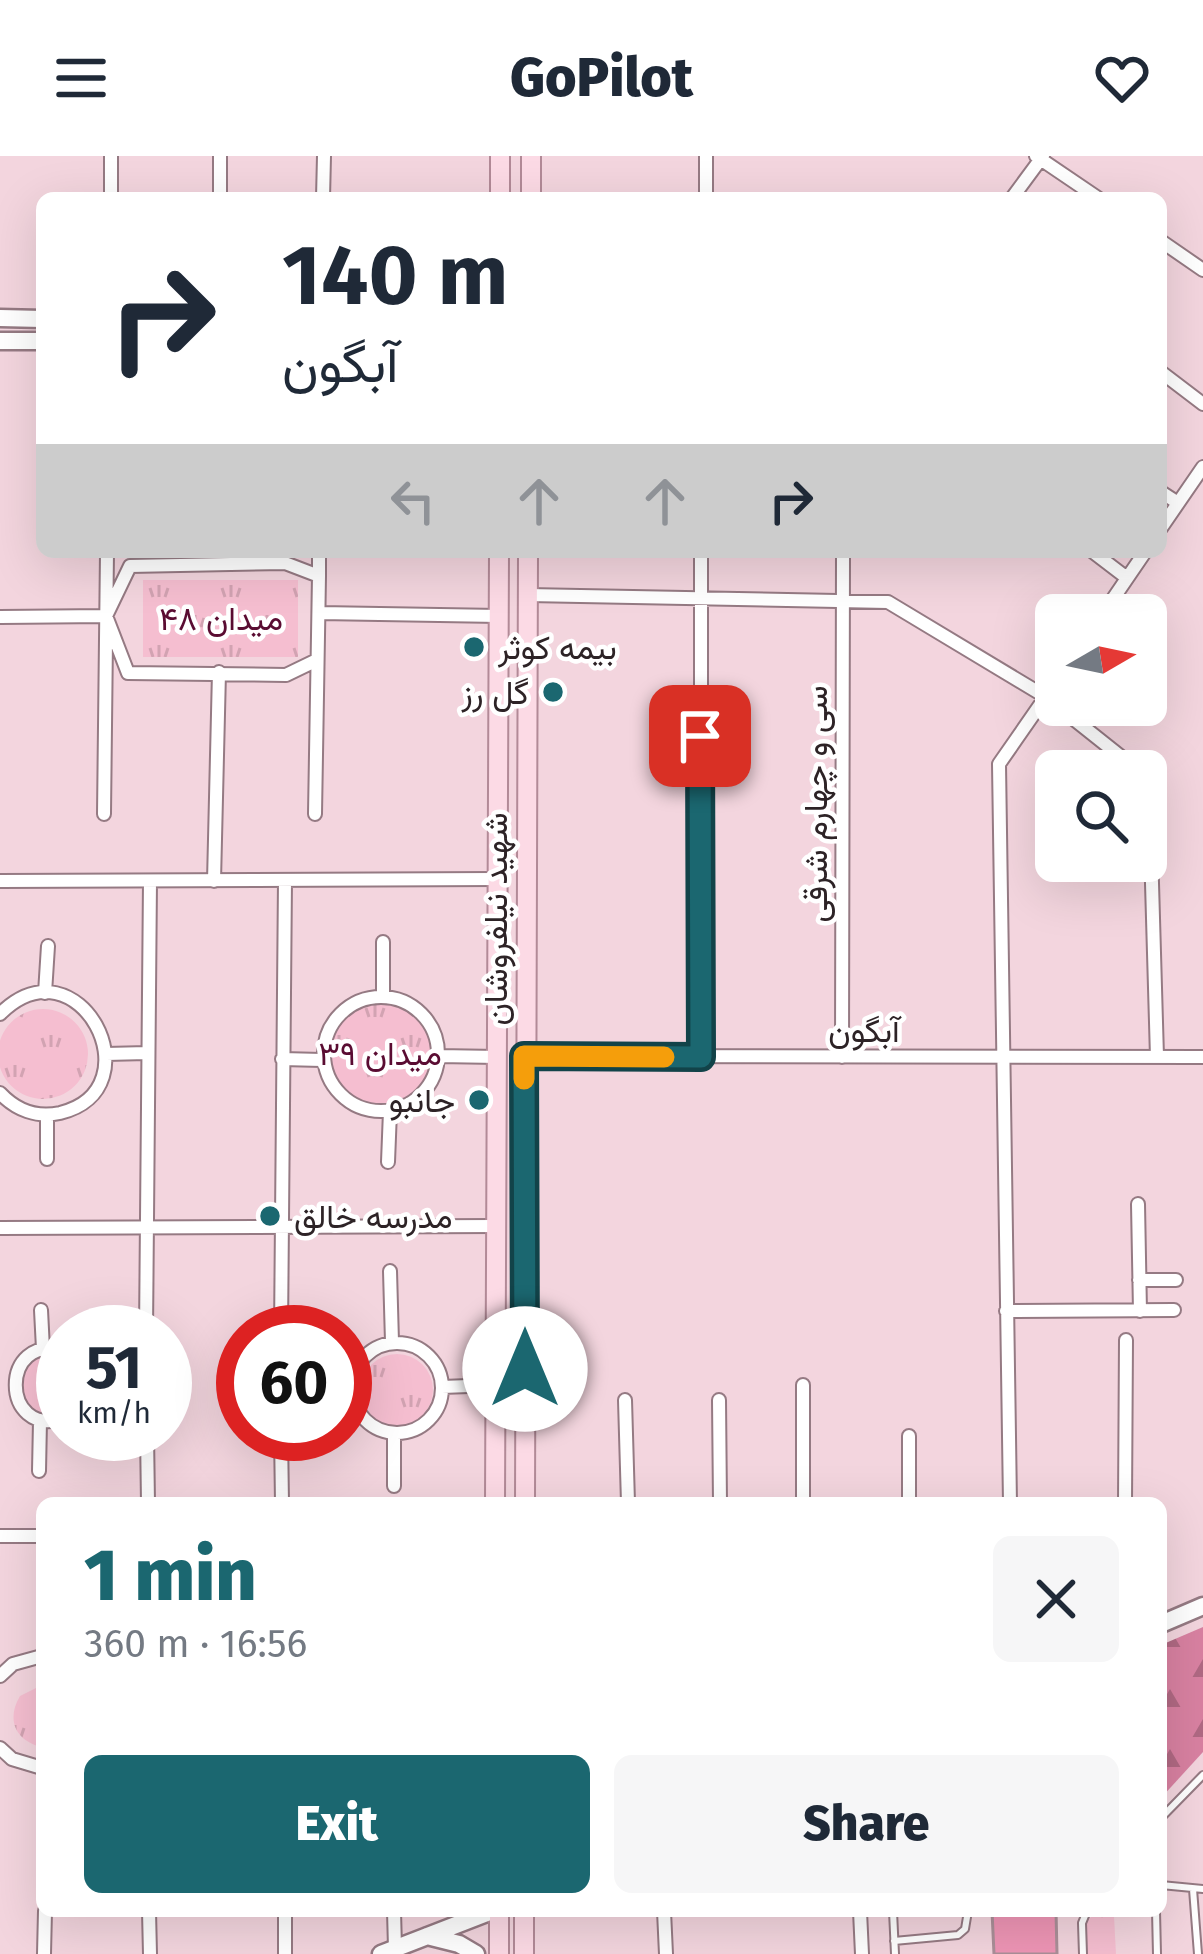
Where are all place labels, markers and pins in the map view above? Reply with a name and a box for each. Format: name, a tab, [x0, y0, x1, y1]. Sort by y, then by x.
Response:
place label: بیمه کوثر	[497, 628, 617, 668]
marker: بیمه کوثر	[461, 634, 487, 660]
place label: گل رز	[460, 673, 529, 713]
marker: گل رز	[540, 679, 566, 705]
pin	[649, 685, 751, 787]
place label: جانبو	[389, 1081, 455, 1121]
marker: جانبو	[466, 1087, 492, 1113]
place label: مدرسه خالق	[294, 1197, 453, 1237]
marker: مدرسه خالق	[257, 1203, 283, 1229]

